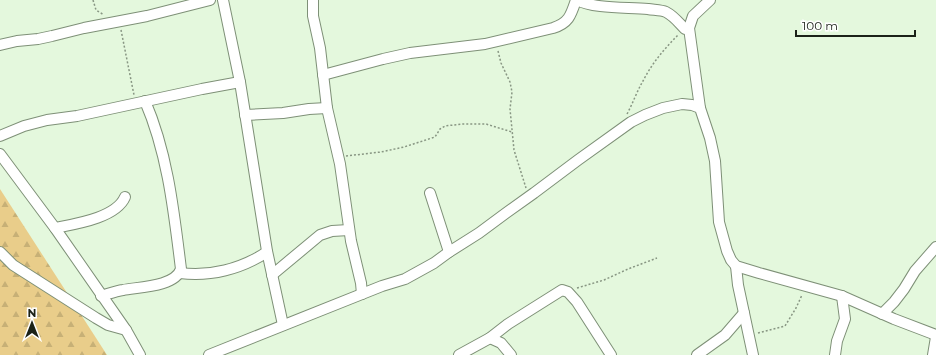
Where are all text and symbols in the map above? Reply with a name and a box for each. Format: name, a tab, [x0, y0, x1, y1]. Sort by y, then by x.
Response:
scale bar	[796, 12, 915, 38]
text: 100 m	[802, 18, 838, 33]
north arrow	[12, 303, 52, 343]
text: N	[28, 306, 36, 320]

